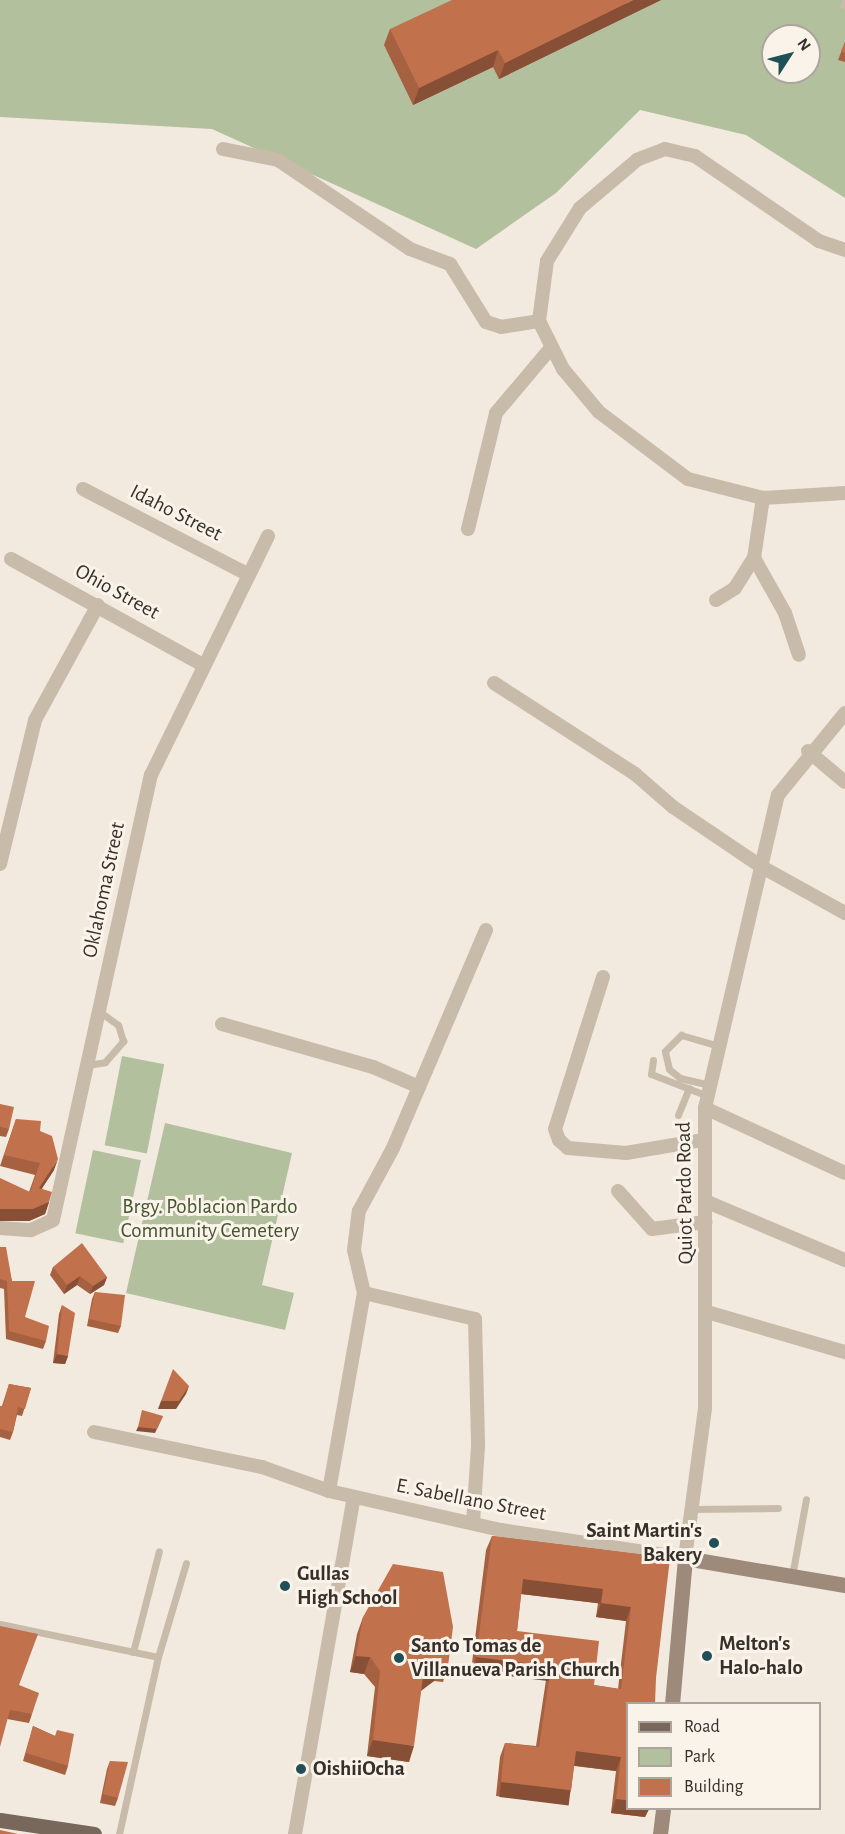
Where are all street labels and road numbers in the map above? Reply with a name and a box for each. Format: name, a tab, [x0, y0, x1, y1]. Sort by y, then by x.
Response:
street label: Idaho Street	[126, 479, 226, 547]
street label: Ohio Street	[70, 559, 164, 625]
street label: Oklahoma Street	[77, 820, 131, 960]
street label: Quiot Pardo Road	[671, 1121, 699, 1265]
street label: E. Sabellano Street	[394, 1473, 548, 1527]

